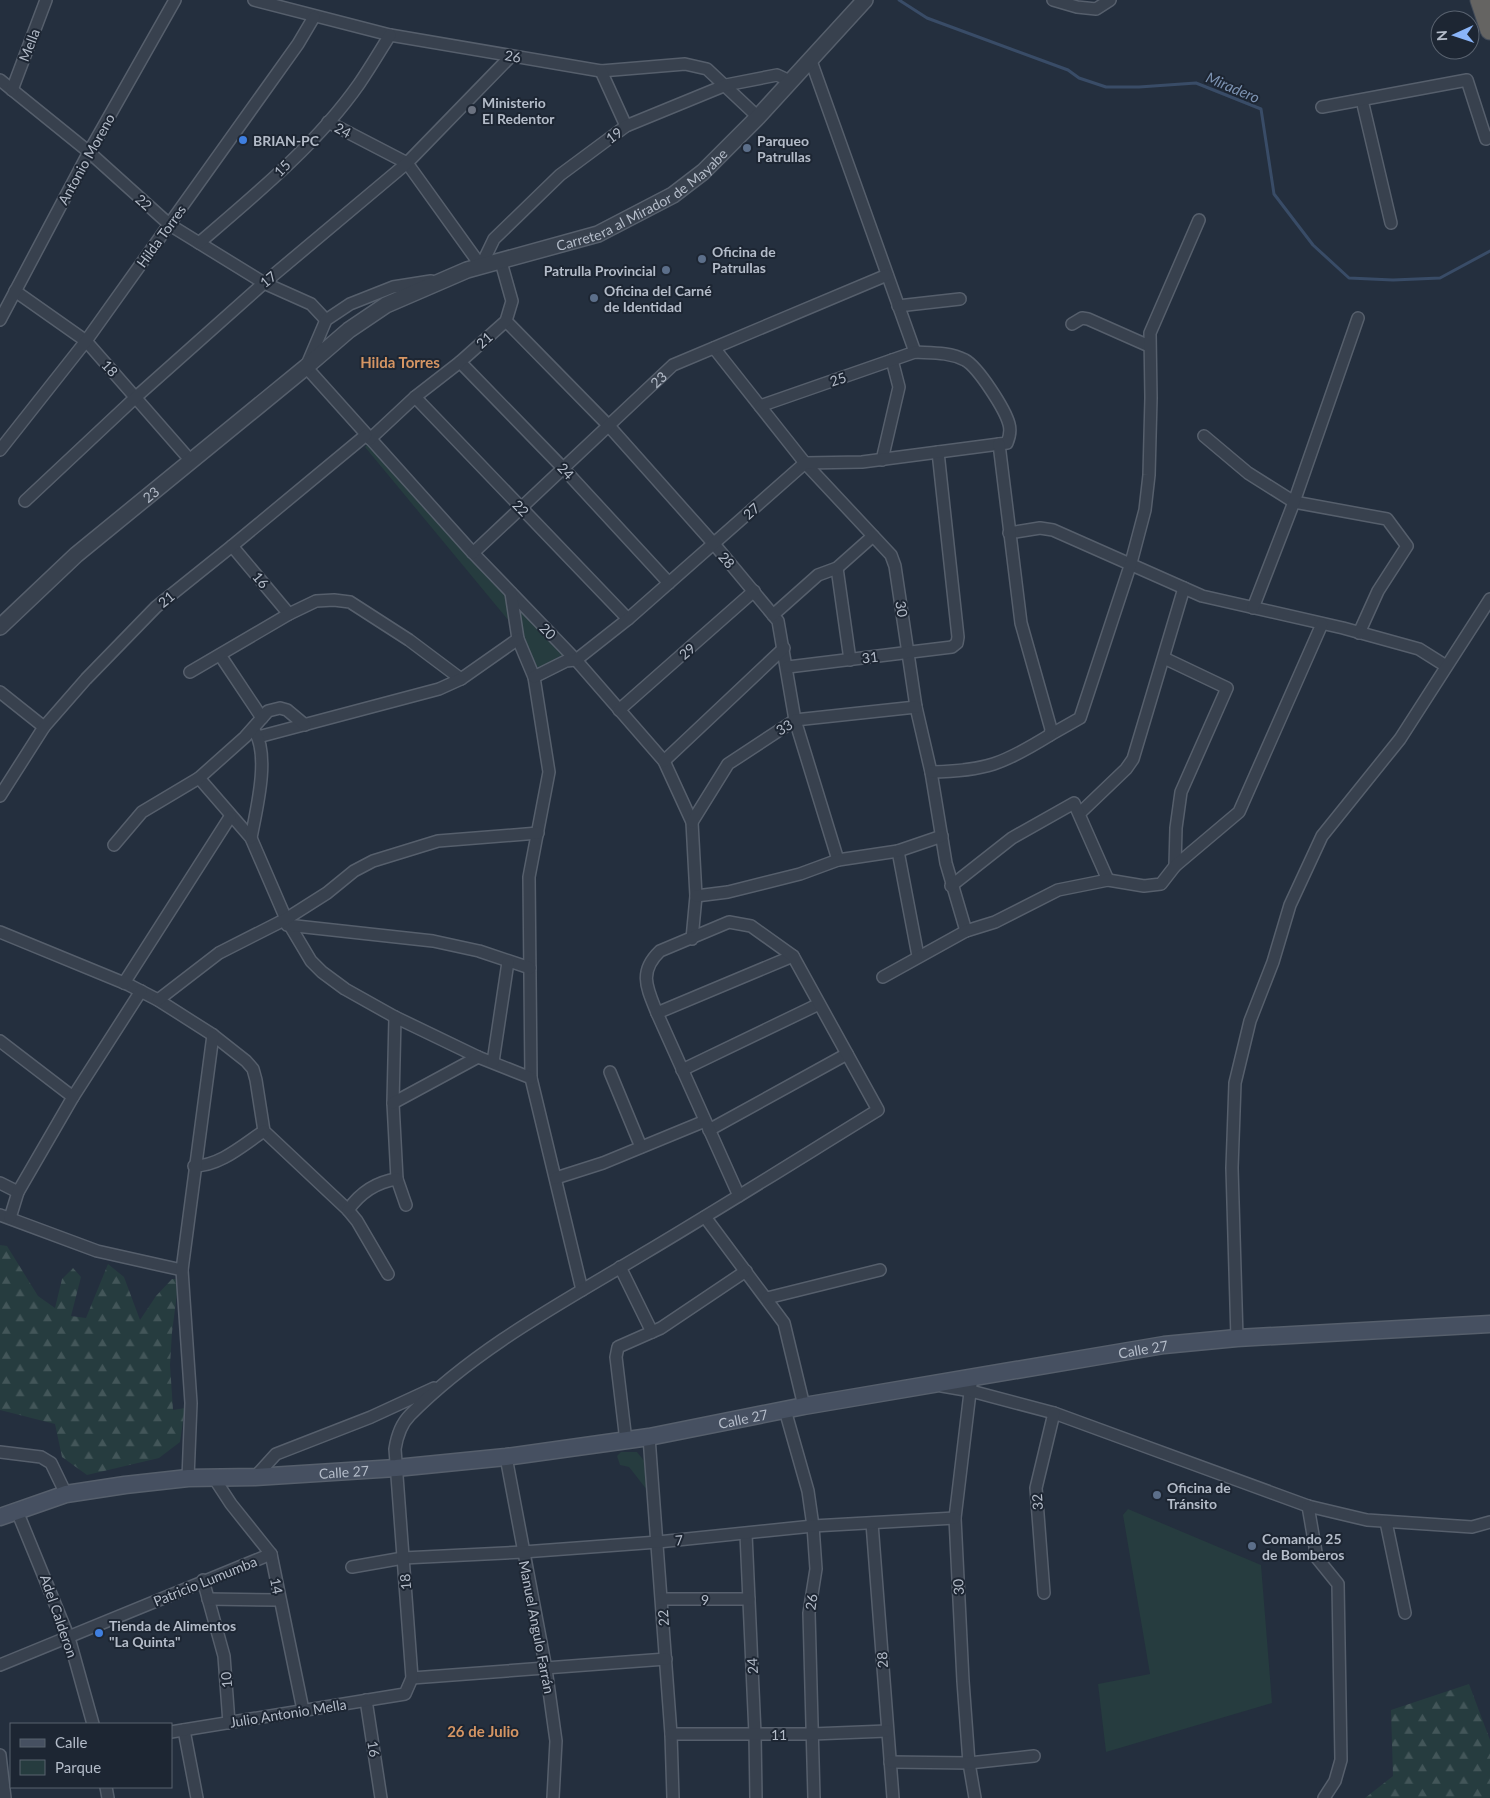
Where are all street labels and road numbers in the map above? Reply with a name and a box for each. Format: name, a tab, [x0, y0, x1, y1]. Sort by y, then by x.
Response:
street label: Mella	[15, 26, 43, 64]
street label: 26	[504, 46, 522, 66]
street label: Antonio Moreno	[54, 110, 118, 207]
street label: 24	[332, 119, 354, 141]
street label: 19	[602, 123, 626, 147]
street label: Carretera al Mirador de Mayabe	[554, 145, 730, 254]
street label: 15	[270, 156, 294, 180]
street label: 22	[132, 190, 156, 214]
street label: Hilda Torres	[133, 201, 189, 271]
street label: 17	[256, 267, 280, 291]
street label: 21	[472, 328, 496, 352]
street label: 18	[98, 356, 122, 380]
street label: 23	[646, 367, 670, 391]
street label: 25	[828, 368, 848, 390]
street label: 24	[554, 459, 578, 483]
street label: 23	[139, 482, 162, 506]
street label: 22	[509, 496, 533, 520]
street label: 27	[739, 499, 763, 523]
street label: 28	[715, 548, 739, 572]
street label: 16	[249, 568, 273, 592]
street label: 21	[154, 587, 178, 611]
street label: 30	[892, 600, 912, 618]
street label: 20	[536, 619, 560, 643]
street label: 29	[675, 639, 699, 663]
street label: 31	[861, 648, 879, 666]
street label: 33	[773, 715, 795, 739]
street label: Calle 27	[1117, 1336, 1169, 1361]
street label: Calle 27	[717, 1405, 769, 1431]
street label: Calle 27	[318, 1461, 369, 1481]
street label: 32	[1028, 1493, 1046, 1511]
street label: 7	[674, 1531, 684, 1549]
street label: Patricio Lumumba	[151, 1552, 259, 1610]
street label: Manuel Angulo Farrán	[516, 1559, 558, 1695]
street label: Adel Calderon	[37, 1572, 81, 1660]
street label: 18	[396, 1573, 414, 1591]
street label: 14	[267, 1576, 287, 1596]
street label: 30	[949, 1578, 967, 1596]
street label: 9	[701, 1591, 709, 1608]
street label: 26	[801, 1593, 821, 1611]
street label: 22	[654, 1609, 672, 1627]
street label: 28	[873, 1651, 891, 1669]
street label: 24	[743, 1657, 761, 1675]
street label: 10	[217, 1671, 235, 1689]
street label: Julio Antonio Mella	[229, 1695, 348, 1731]
street label: 11	[771, 1726, 787, 1743]
street label: 16	[364, 1740, 384, 1758]

